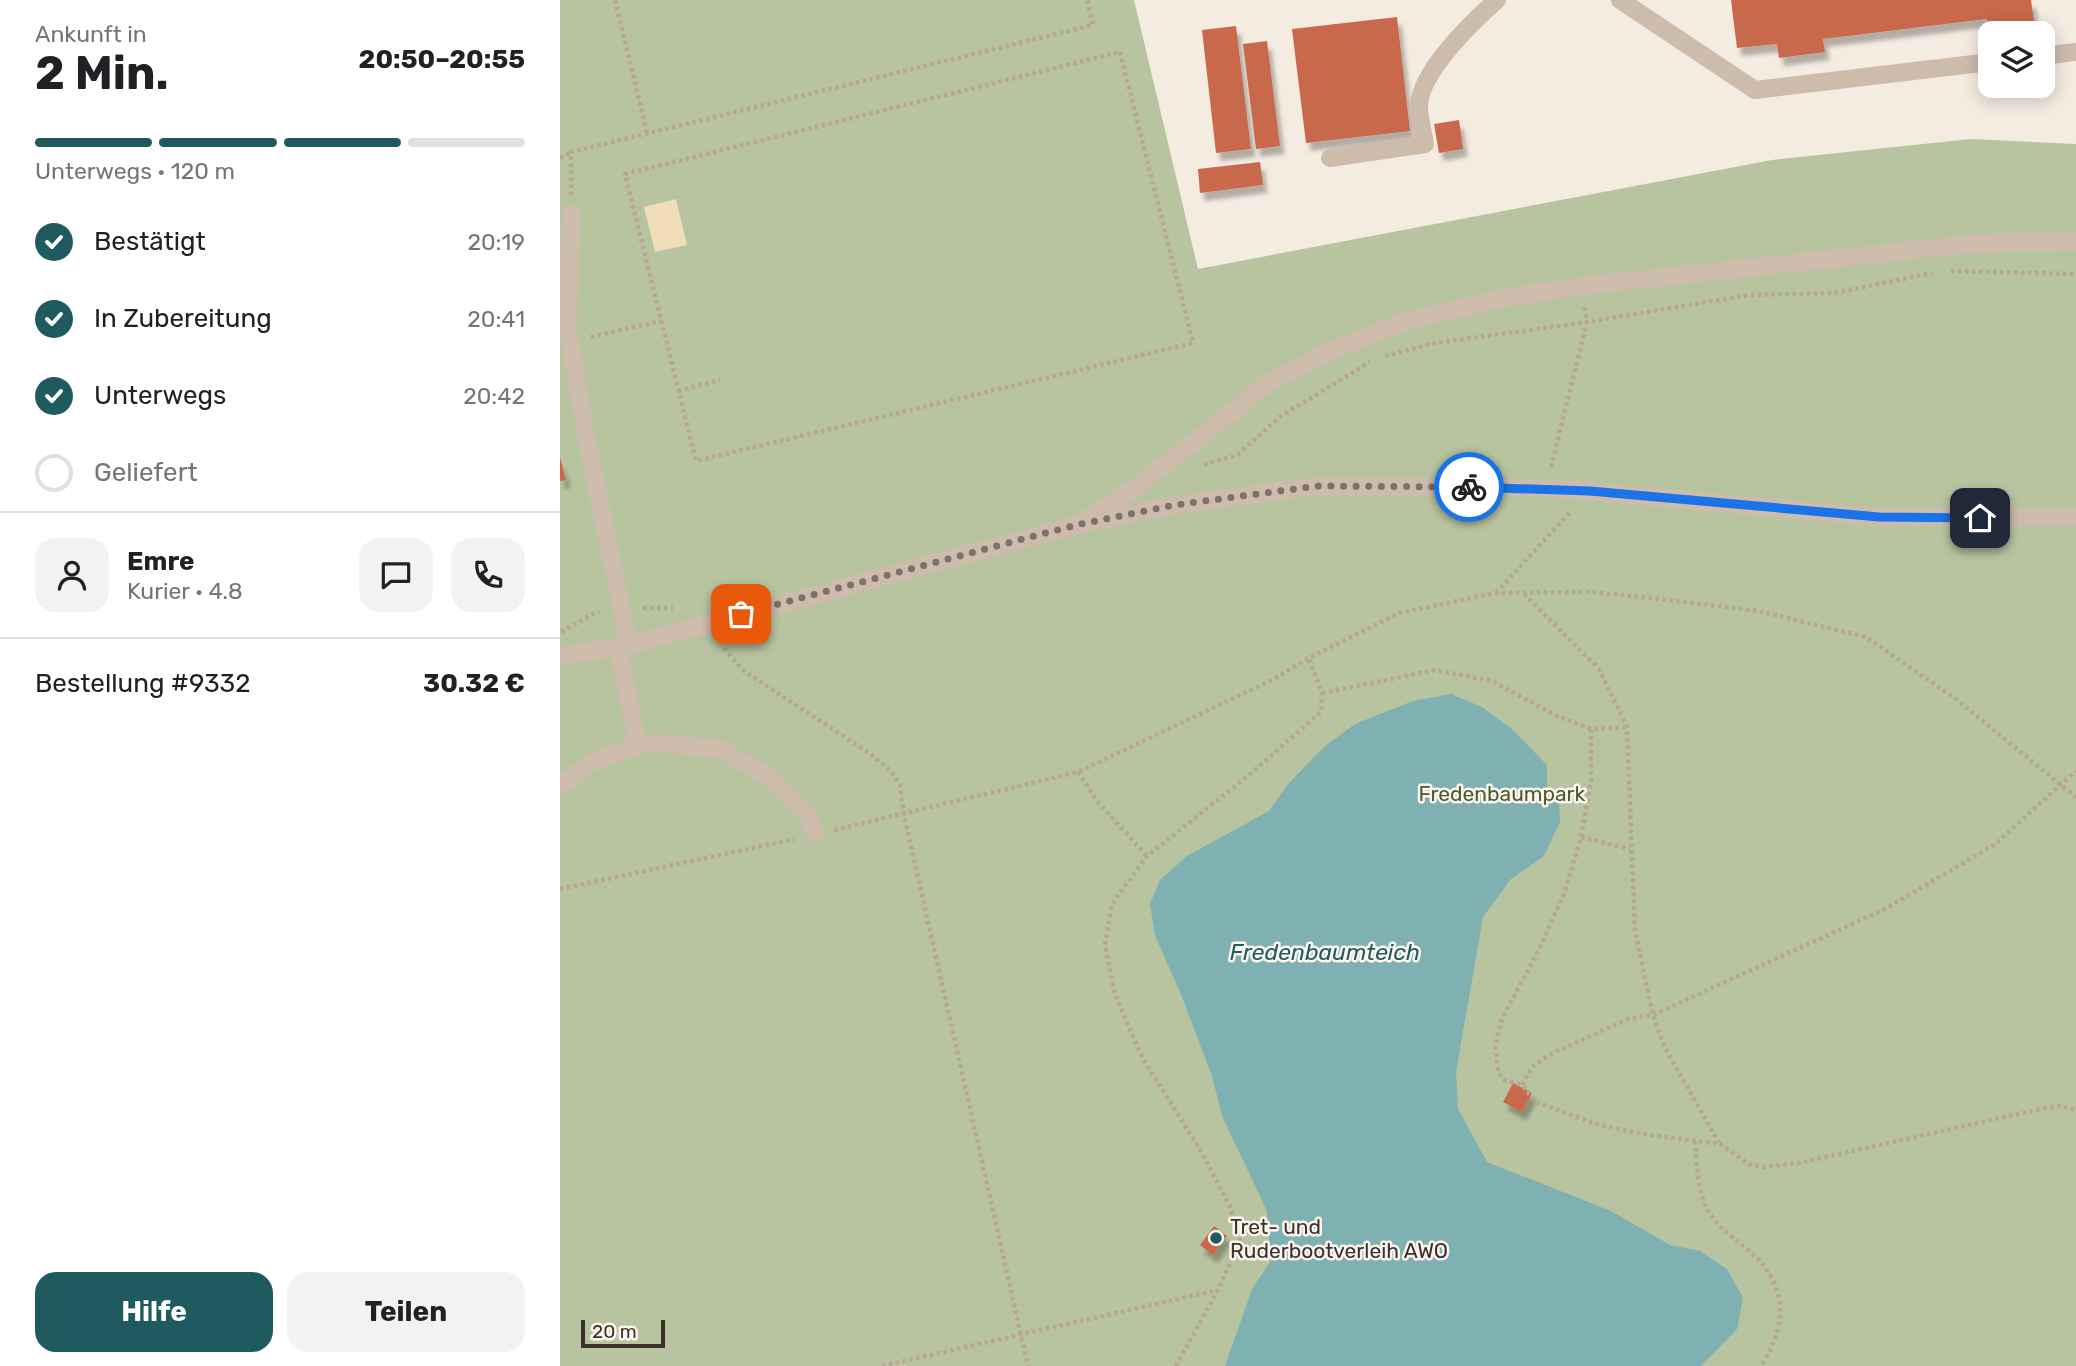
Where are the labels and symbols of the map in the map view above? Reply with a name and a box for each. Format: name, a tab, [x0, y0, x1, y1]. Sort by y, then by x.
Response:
courier	[1434, 452, 1504, 522]
pin	[1950, 488, 2010, 548]
pin	[711, 584, 771, 644]
park label: Fredenbaumpark	[1419, 781, 1586, 806]
water label: Fredenbaumteich	[1230, 938, 1420, 966]
place label: Tret- und Ruderbootverleih AWO	[1230, 1214, 1448, 1263]
marker: Tret- und Ruderbootverleih AWO	[1208, 1230, 1224, 1246]
scale bar	[581, 1317, 665, 1349]

